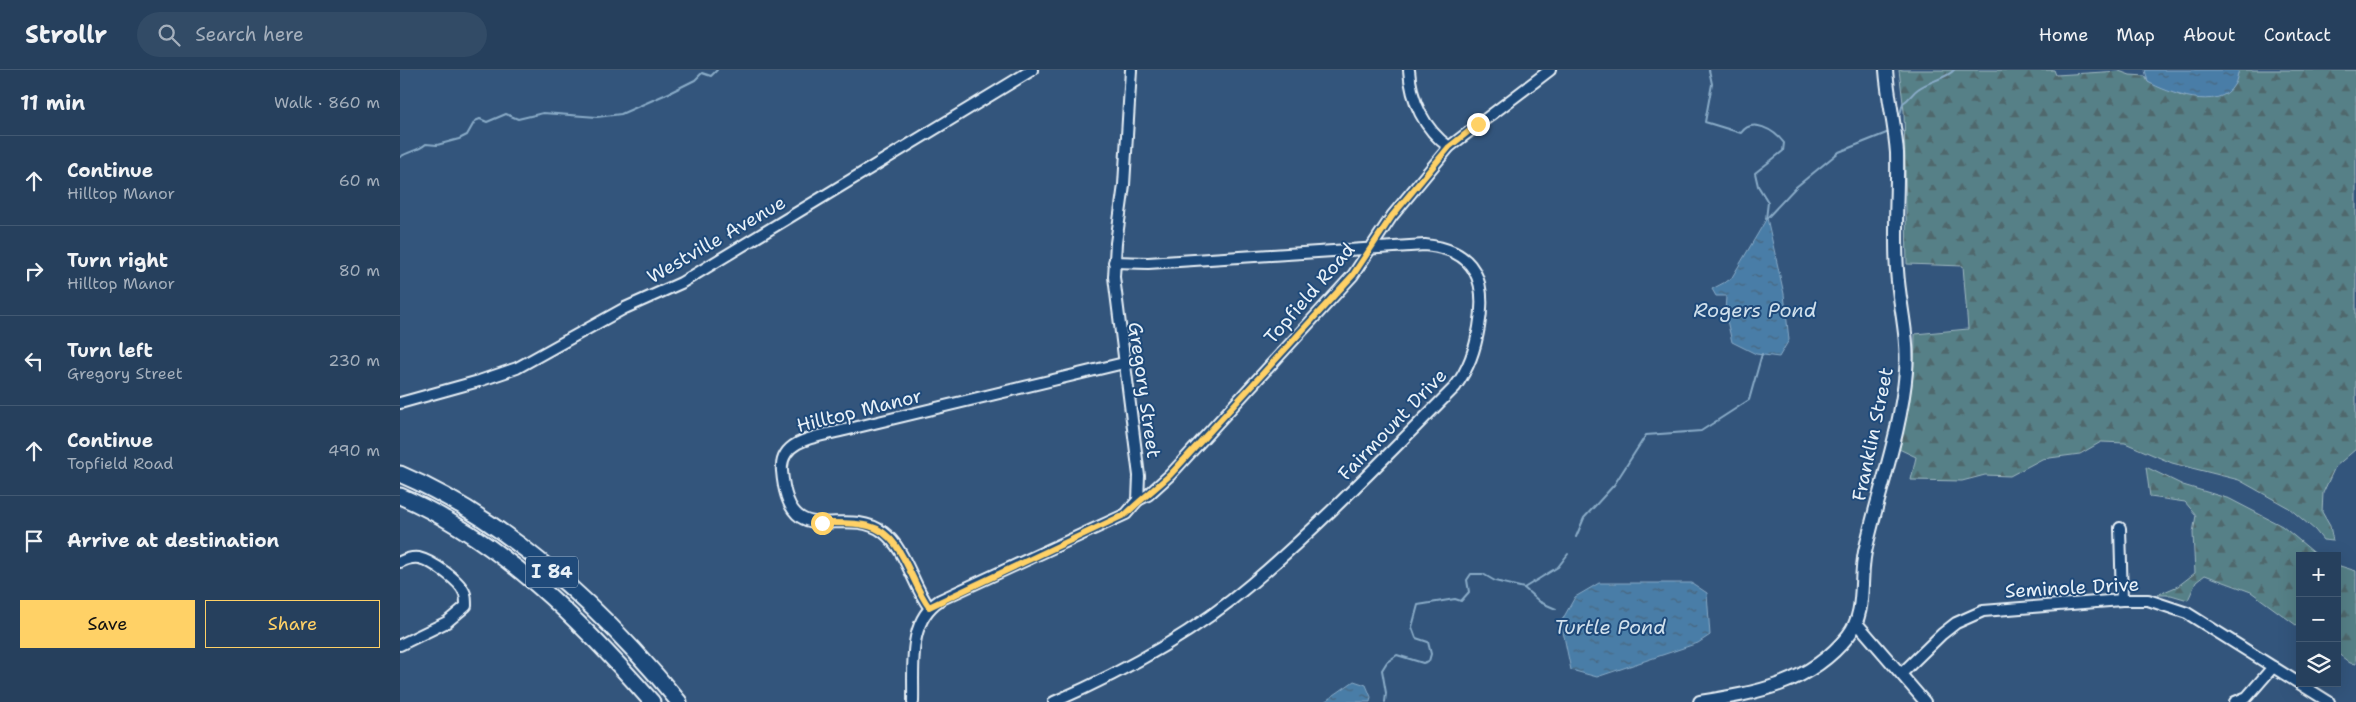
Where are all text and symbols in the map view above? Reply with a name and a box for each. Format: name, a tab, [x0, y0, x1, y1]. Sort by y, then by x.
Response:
search box	[137, 12, 487, 57]
text: Strollr	[25, 19, 107, 51]
icon: search	[155, 21, 183, 49]
text: Search here	[195, 22, 304, 47]
text: Home	[2039, 23, 2088, 47]
text: Map	[2116, 23, 2155, 47]
text: About	[2183, 23, 2236, 47]
text: Contact	[2264, 23, 2331, 47]
text: 11 min	[20, 89, 85, 117]
text: Walk · 860 m	[274, 92, 380, 113]
route end	[1467, 113, 1490, 136]
text: Continue	[67, 158, 153, 183]
icon: ahead	[20, 167, 48, 195]
text: 60 m	[339, 170, 380, 191]
text: Hilltop Manor	[67, 183, 175, 204]
street label: Westville Avenue	[642, 190, 790, 289]
street label: Topfield Road	[1259, 237, 1360, 349]
text: Turn right	[67, 248, 168, 273]
icon: right	[20, 257, 48, 285]
text: 80 m	[339, 260, 380, 281]
text: Hilltop Manor	[67, 273, 175, 294]
water label: Rogers Pond	[1693, 297, 1817, 323]
street label: Gregory Street	[1123, 320, 1166, 460]
text: Turn left	[67, 338, 153, 363]
icon: left	[20, 347, 48, 375]
text: 230 m	[328, 350, 380, 371]
text: Gregory Street	[67, 363, 183, 384]
street label: Fairmount Drive	[1333, 363, 1452, 486]
street label: Franklin Street	[1846, 365, 1899, 503]
street label: Hilltop Manor	[794, 383, 924, 438]
text: Continue	[67, 428, 153, 453]
icon: ahead	[20, 437, 48, 465]
text: 490 m	[328, 440, 380, 461]
text: Topfield Road	[67, 453, 173, 474]
route start	[811, 512, 834, 535]
icon: arrive	[20, 527, 48, 555]
text: Arrive at destination	[67, 528, 279, 553]
map controls	[2296, 552, 2341, 687]
button: +	[2296, 552, 2341, 597]
road number: I 84	[526, 557, 578, 588]
street label: Seminole Drive	[2004, 571, 2140, 604]
button: −	[2296, 597, 2341, 642]
button: Save	[20, 600, 195, 648]
button: Share	[205, 600, 380, 648]
water label: Turtle Pond	[1554, 614, 1666, 640]
button: layers	[2296, 642, 2341, 687]

